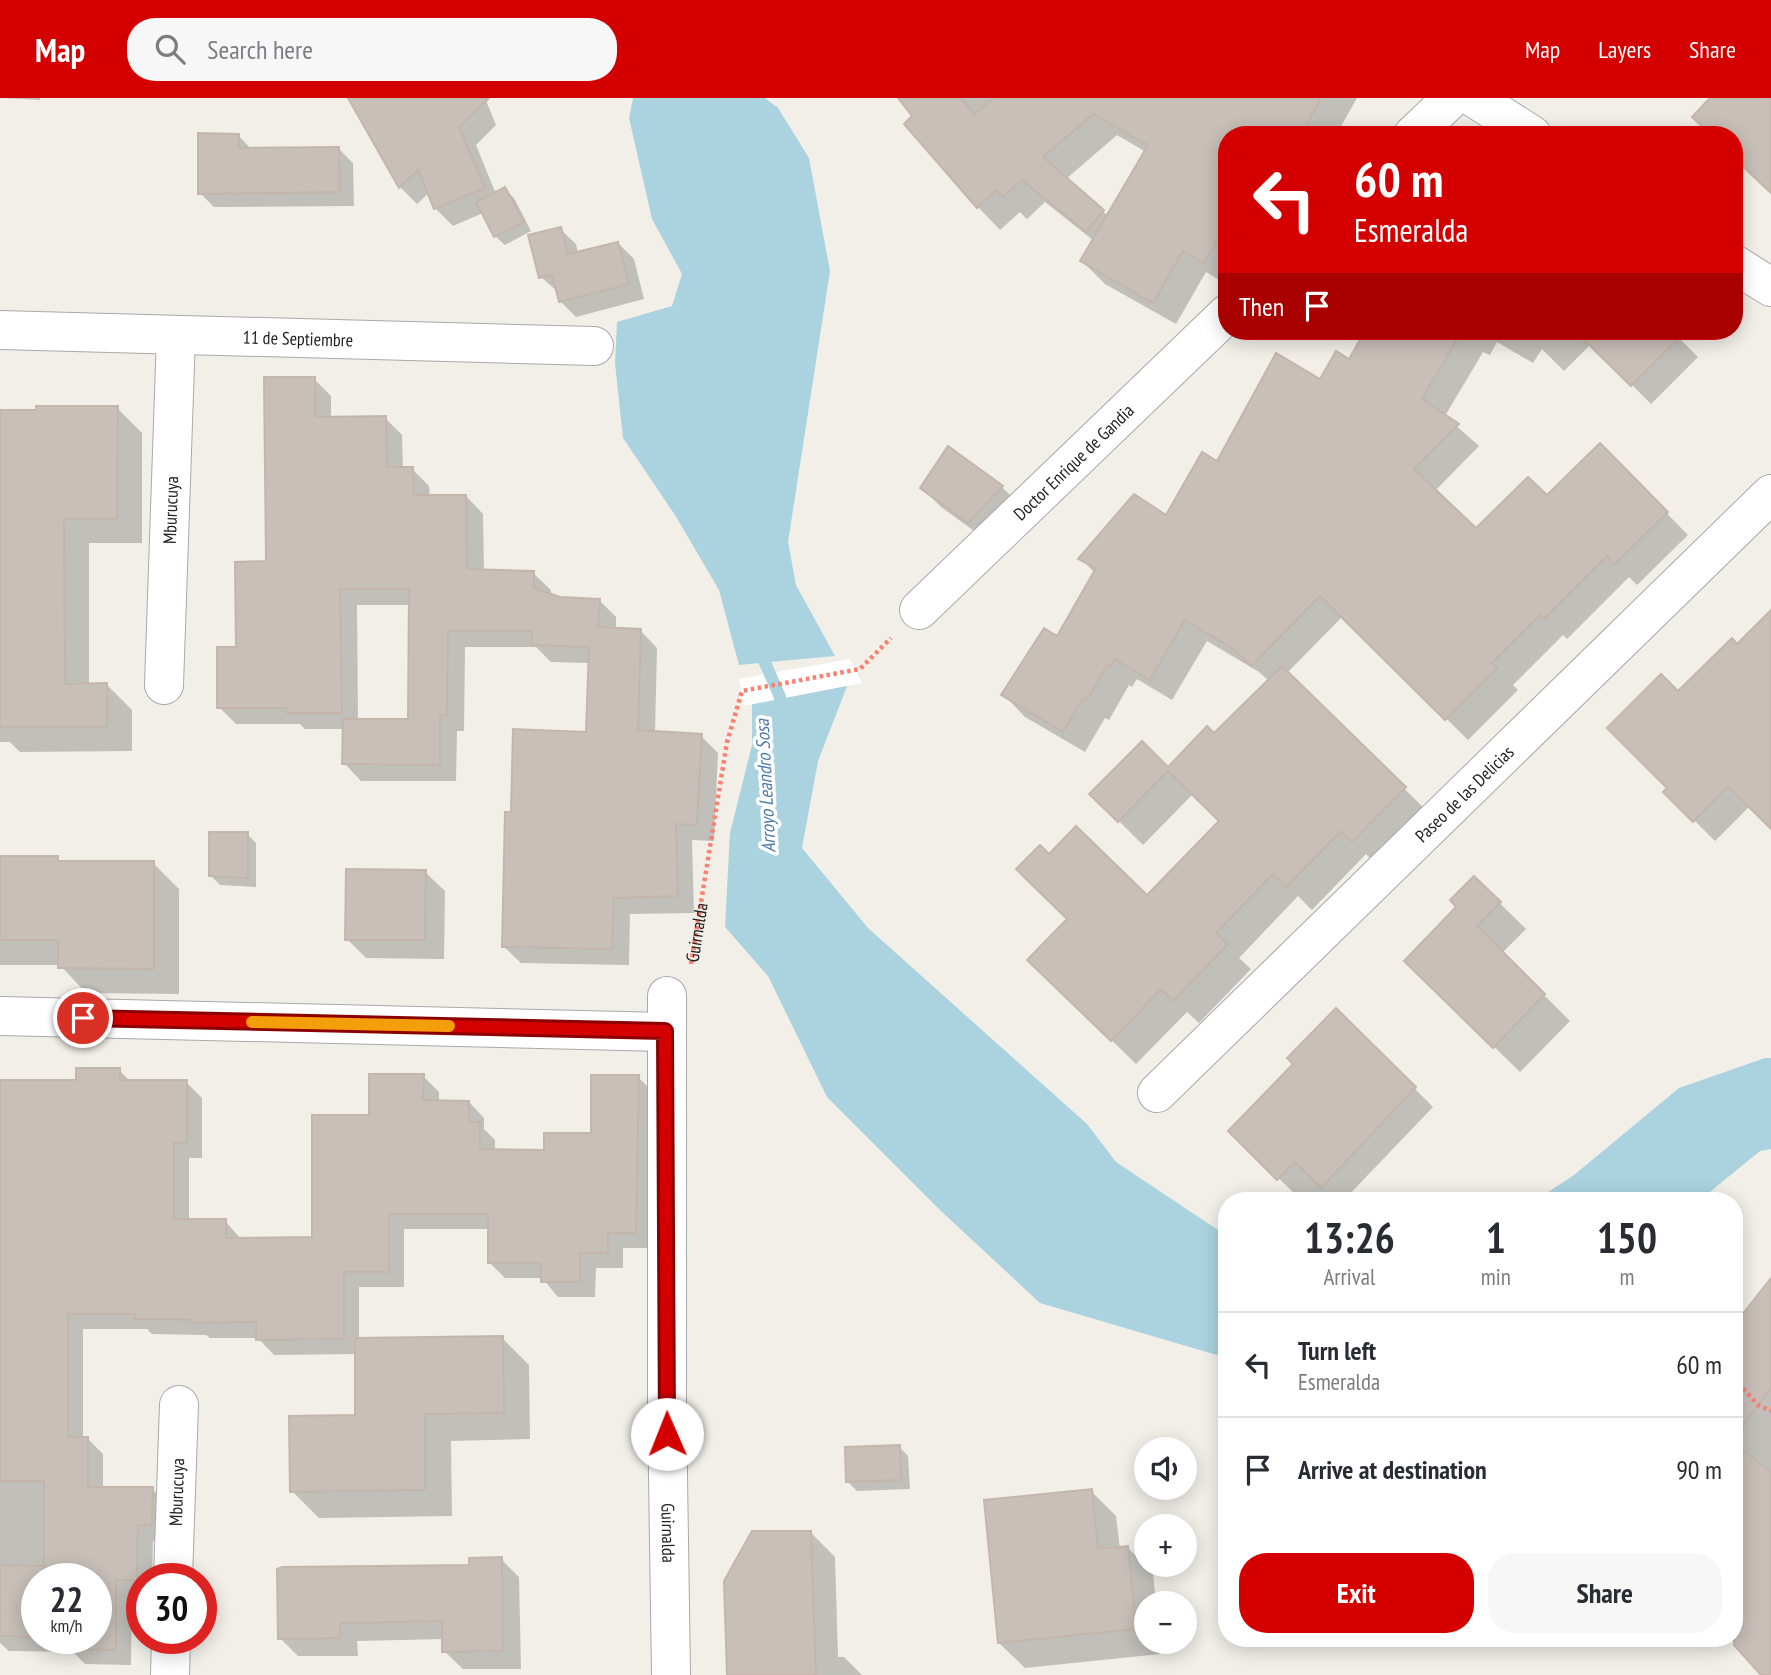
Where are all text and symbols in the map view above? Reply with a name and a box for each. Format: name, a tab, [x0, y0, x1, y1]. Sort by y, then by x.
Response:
search box	[127, 18, 617, 81]
text: Map	[35, 28, 85, 71]
icon: search	[151, 30, 189, 68]
text: Search here	[207, 33, 313, 66]
text: Map	[1525, 34, 1560, 65]
text: Layers	[1598, 34, 1651, 65]
text: Share	[1689, 34, 1736, 65]
text: 60 m	[1354, 147, 1443, 211]
icon: left	[1239, 154, 1330, 245]
text: Esmeralda	[1354, 209, 1468, 251]
icon: arrive	[1298, 287, 1336, 325]
text: Then	[1239, 290, 1284, 323]
street label: 11 de Septiembre	[242, 325, 353, 351]
street label: Doctor Enrique de Gandia	[1008, 399, 1138, 525]
street label: Mburucuya	[157, 476, 183, 545]
water label: Arroyo Leandro Sosa	[749, 717, 780, 853]
street label: Paseo de las Delicias	[1410, 740, 1518, 847]
street label: Guirnalda	[680, 901, 712, 964]
pin	[53, 988, 113, 1048]
icon: arrive	[64, 999, 102, 1037]
text: 13:26	[1304, 1210, 1395, 1265]
text: 1	[1486, 1210, 1506, 1265]
text: 150	[1597, 1210, 1657, 1265]
text: Arrival	[1323, 1262, 1375, 1291]
text: min	[1481, 1262, 1511, 1291]
text: m	[1619, 1262, 1634, 1291]
text: Turn left	[1298, 1334, 1376, 1367]
icon: left	[1239, 1346, 1277, 1384]
text: 60 m	[1676, 1348, 1722, 1381]
text: Esmeralda	[1298, 1367, 1380, 1396]
position arrow	[630, 1397, 704, 1471]
map controls	[1134, 1437, 1197, 1654]
button: sound	[1134, 1437, 1197, 1500]
icon: arrive	[1239, 1451, 1277, 1489]
text: Arrive at destination	[1298, 1453, 1487, 1486]
text: 90 m	[1676, 1453, 1722, 1486]
street label: Mburucuya	[163, 1458, 189, 1526]
street label: Guirnalda	[657, 1503, 681, 1563]
button: +	[1134, 1514, 1197, 1577]
button: Exit	[1239, 1553, 1474, 1633]
button: Share	[1488, 1553, 1722, 1633]
speed limit sign: 30	[126, 1563, 217, 1654]
text: 22	[50, 1576, 83, 1622]
button: −	[1134, 1591, 1197, 1654]
text: km/h	[51, 1614, 82, 1637]

